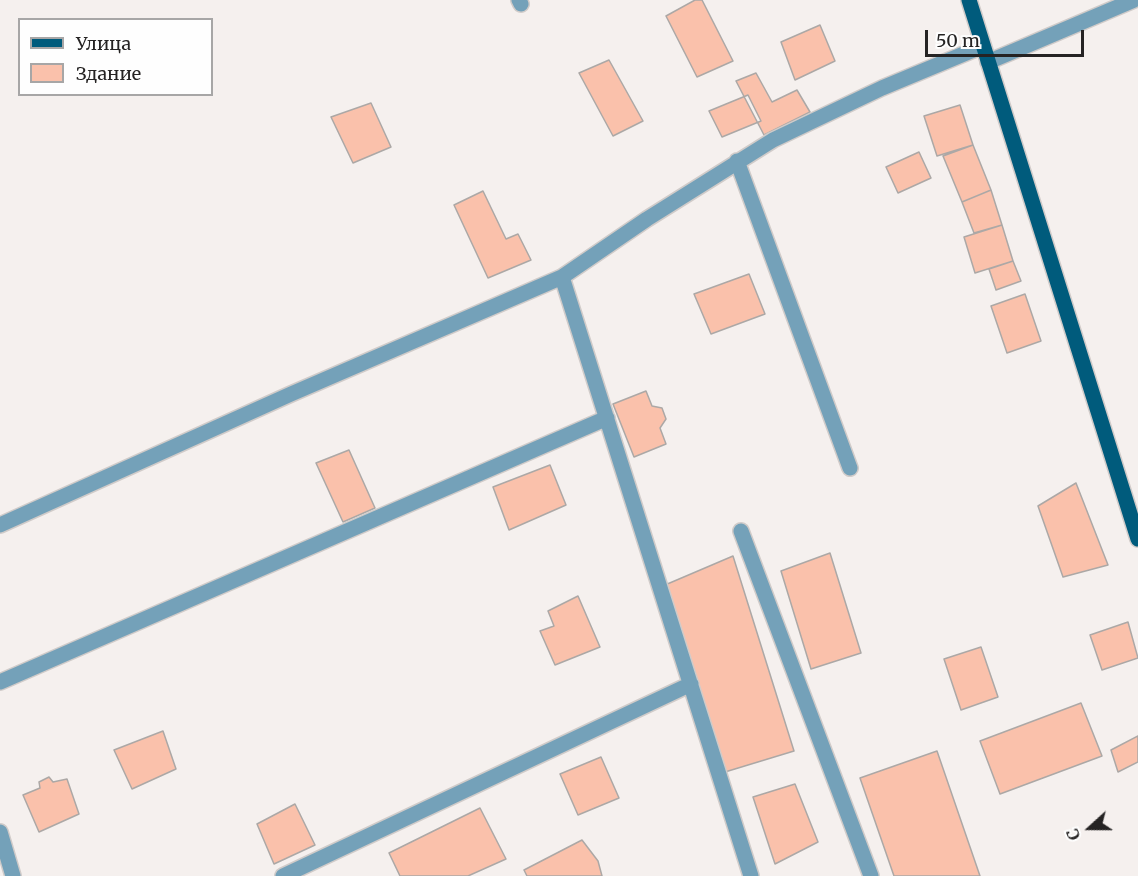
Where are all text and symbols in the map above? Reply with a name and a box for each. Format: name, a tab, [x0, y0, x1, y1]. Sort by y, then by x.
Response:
legend	[18, 18, 213, 96]
scale bar	[928, 18, 1087, 56]
text: 50 m	[936, 29, 980, 52]
text: Улица	[76, 32, 131, 55]
text: Здание	[76, 62, 141, 85]
north arrow	[1060, 798, 1120, 858]
text: С	[1062, 826, 1084, 843]

